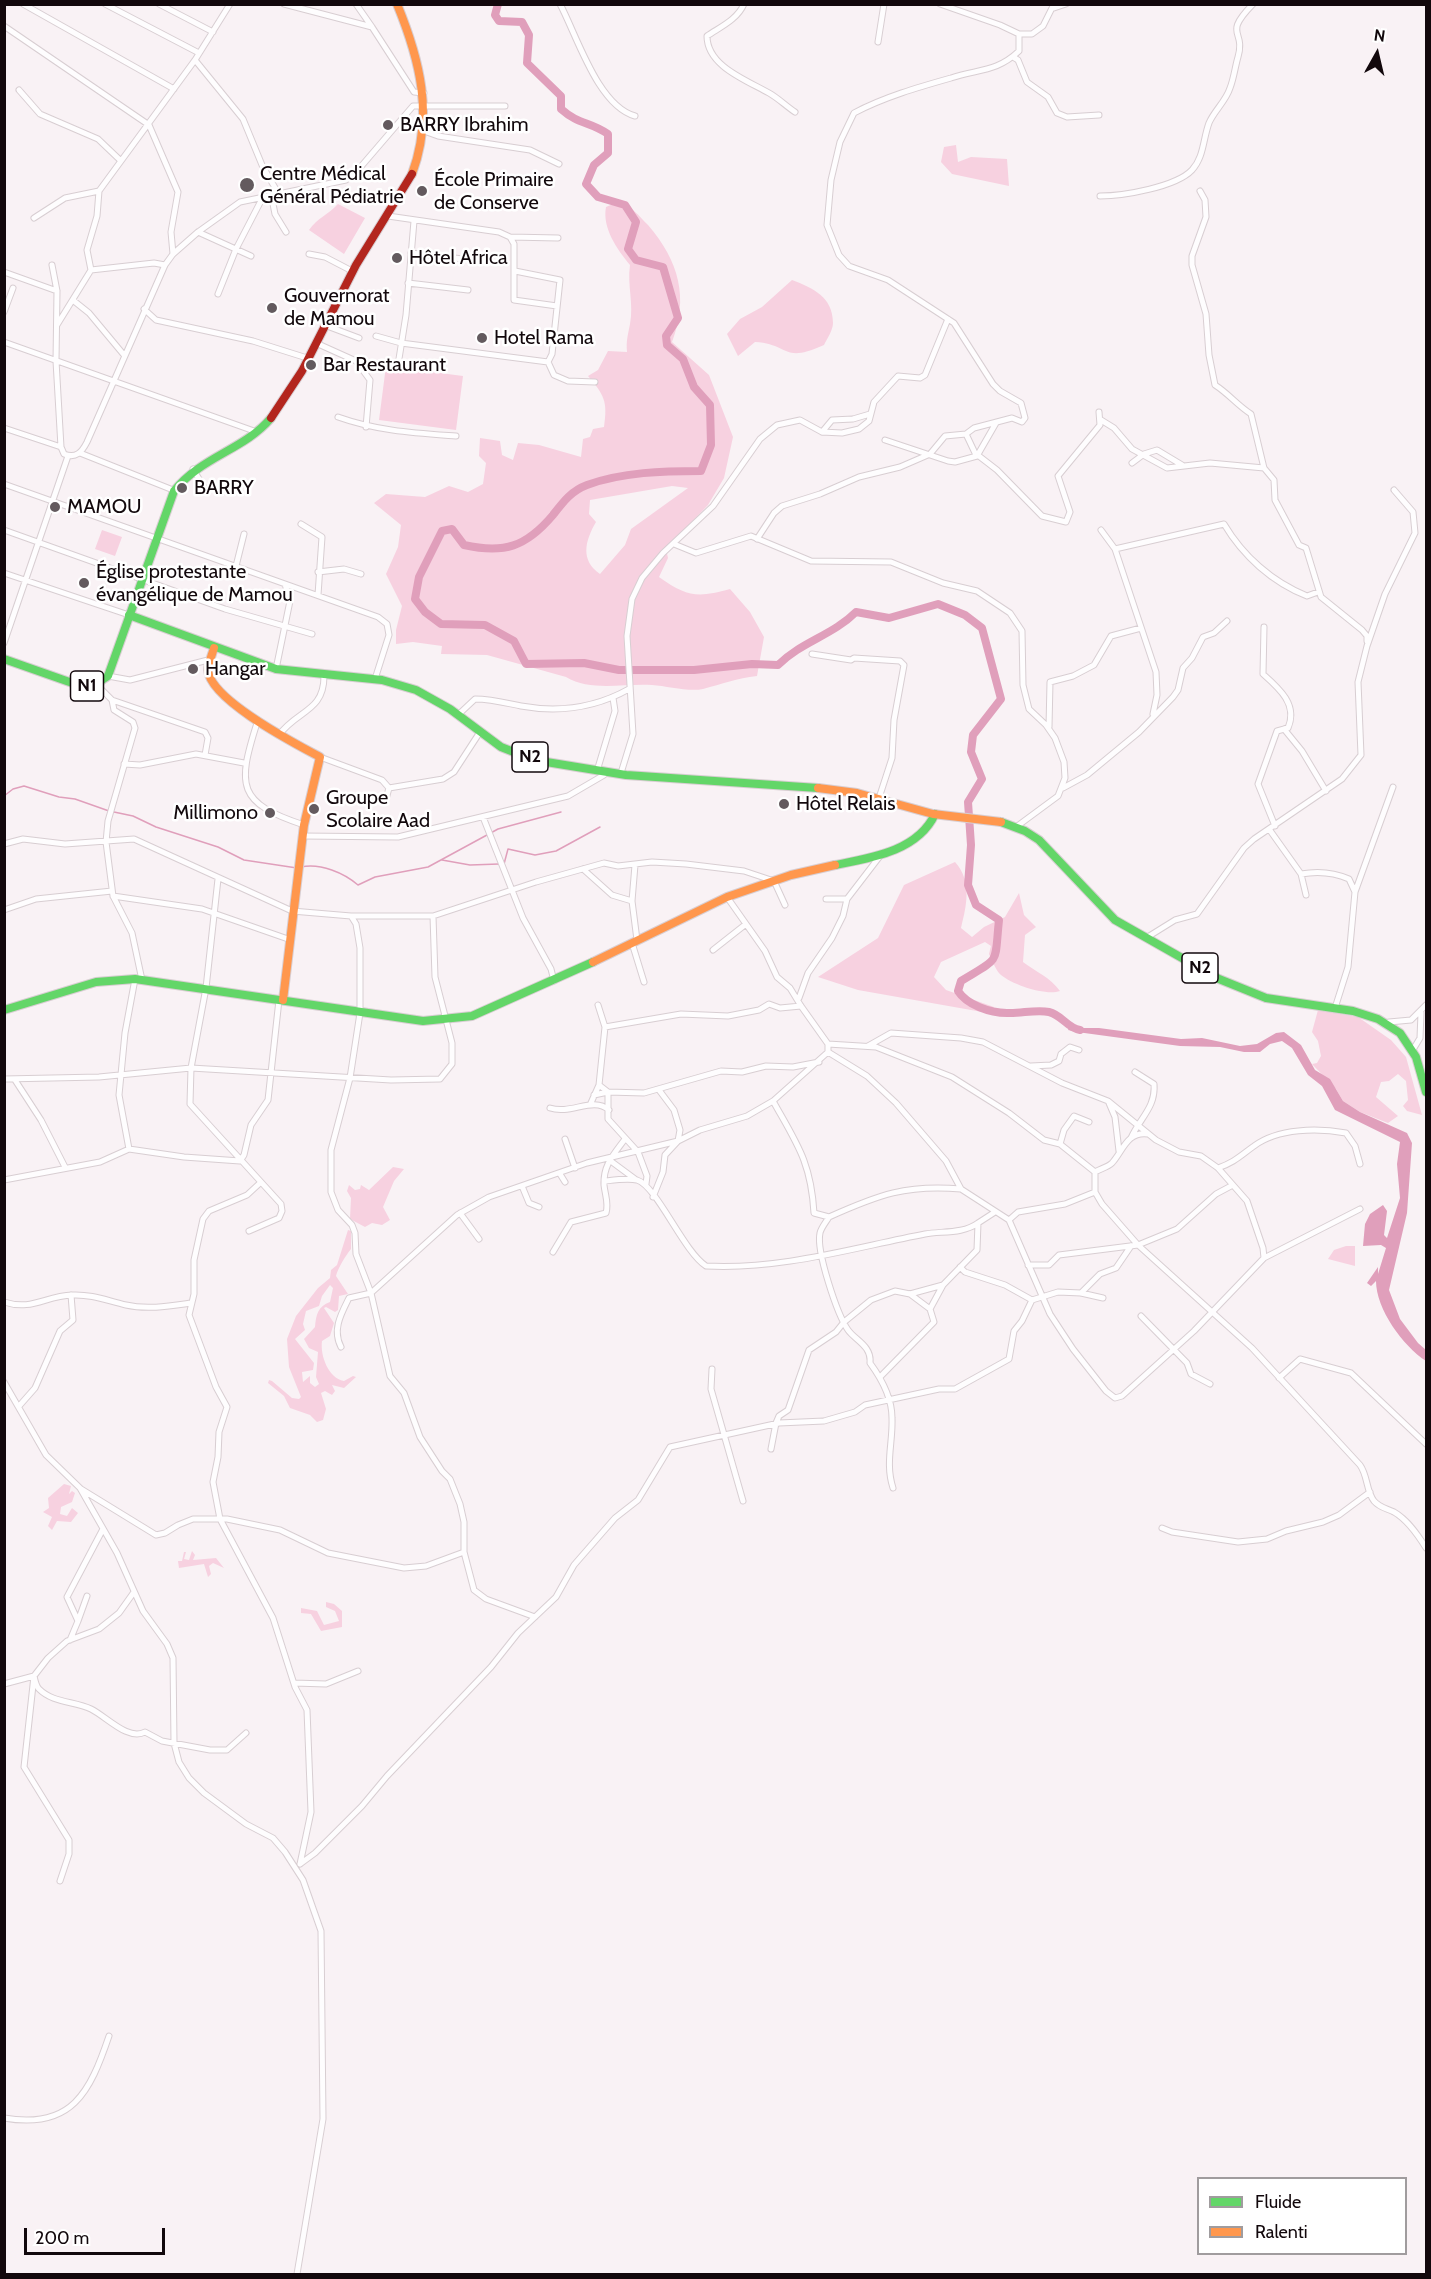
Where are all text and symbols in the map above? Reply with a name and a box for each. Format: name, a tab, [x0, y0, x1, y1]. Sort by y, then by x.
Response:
north arrow	[1347, 24, 1407, 84]
text: N	[1373, 25, 1386, 46]
place label: BARRY Ibrahim	[400, 113, 528, 137]
marker: BARRY Ibrahim	[381, 118, 395, 132]
place label: Centre Médical Général Pédiatrie	[260, 162, 404, 209]
place label: École Primaire de Conserve	[434, 168, 554, 215]
marker: Centre Médical Général Pédiatrie	[238, 176, 256, 194]
marker: École Primaire de Conserve	[415, 184, 429, 198]
place label: Hôtel Africa	[409, 246, 508, 270]
marker: Hôtel Africa	[390, 251, 404, 265]
place label: Gouvernorat de Mamou	[284, 284, 390, 331]
marker: Gouvernorat de Mamou	[265, 301, 279, 315]
place label: Hotel Rama	[494, 326, 594, 350]
marker: Hotel Rama	[475, 331, 489, 345]
place label: Bar Restaurant	[323, 353, 446, 377]
marker: Bar Restaurant	[304, 358, 318, 372]
place label: BARRY	[194, 476, 253, 500]
marker: BARRY	[175, 481, 189, 495]
place label: MAMOU	[67, 495, 142, 519]
marker: MAMOU	[48, 500, 62, 514]
place label: Église protestante évangélique de Mamou	[96, 560, 293, 607]
marker: Église protestante évangélique de Mamou	[77, 576, 91, 590]
place label: Hangar	[205, 657, 266, 681]
marker: Hangar	[186, 662, 200, 676]
road number: N1	[70, 671, 104, 701]
road number: N2	[512, 742, 548, 772]
place label: Groupe Scolaire Aad	[326, 786, 430, 833]
place label: Hôtel Relais	[796, 792, 896, 816]
marker: Hôtel Relais	[777, 797, 791, 811]
place label: Millimono	[173, 801, 258, 825]
marker: Groupe Scolaire Aad	[307, 802, 321, 816]
marker: Millimono	[263, 806, 277, 820]
road number: N2	[1182, 953, 1218, 983]
legend	[1197, 2177, 1407, 2255]
text: Fluide	[1255, 2191, 1301, 2213]
scale bar	[27, 2216, 168, 2254]
text: Ralenti	[1255, 2221, 1308, 2243]
text: 200 m	[35, 2227, 89, 2249]

